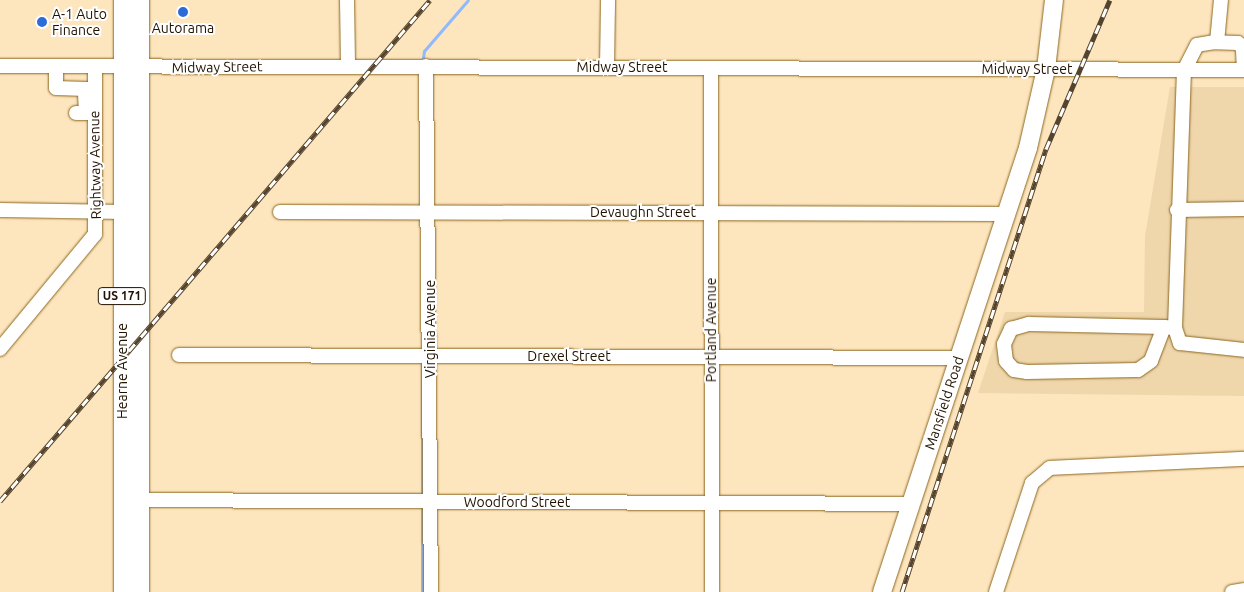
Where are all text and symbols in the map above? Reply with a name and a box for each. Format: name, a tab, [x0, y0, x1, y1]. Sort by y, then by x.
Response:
place label: A-1 Auto Finance	[52, 6, 107, 38]
marker: Autorama	[177, 6, 189, 18]
marker: A-1 Auto Finance	[36, 16, 48, 28]
place label: Autorama	[152, 20, 214, 36]
street label: Midway Street	[171, 58, 263, 76]
street label: Midway Street	[577, 59, 667, 75]
street label: Midway Street	[982, 61, 1072, 77]
street label: Rightway Avenue	[86, 110, 104, 220]
street label: Devaughn Street	[590, 204, 696, 220]
street label: Portland Avenue	[703, 278, 719, 382]
street label: Virginia Avenue	[422, 280, 438, 378]
road number: US 171	[97, 286, 147, 306]
street label: Hearne Avenue	[114, 323, 130, 419]
street label: Drexel Street	[527, 348, 611, 364]
street label: Mansfield Road	[921, 354, 967, 452]
street label: Woodford Street	[464, 494, 570, 510]

